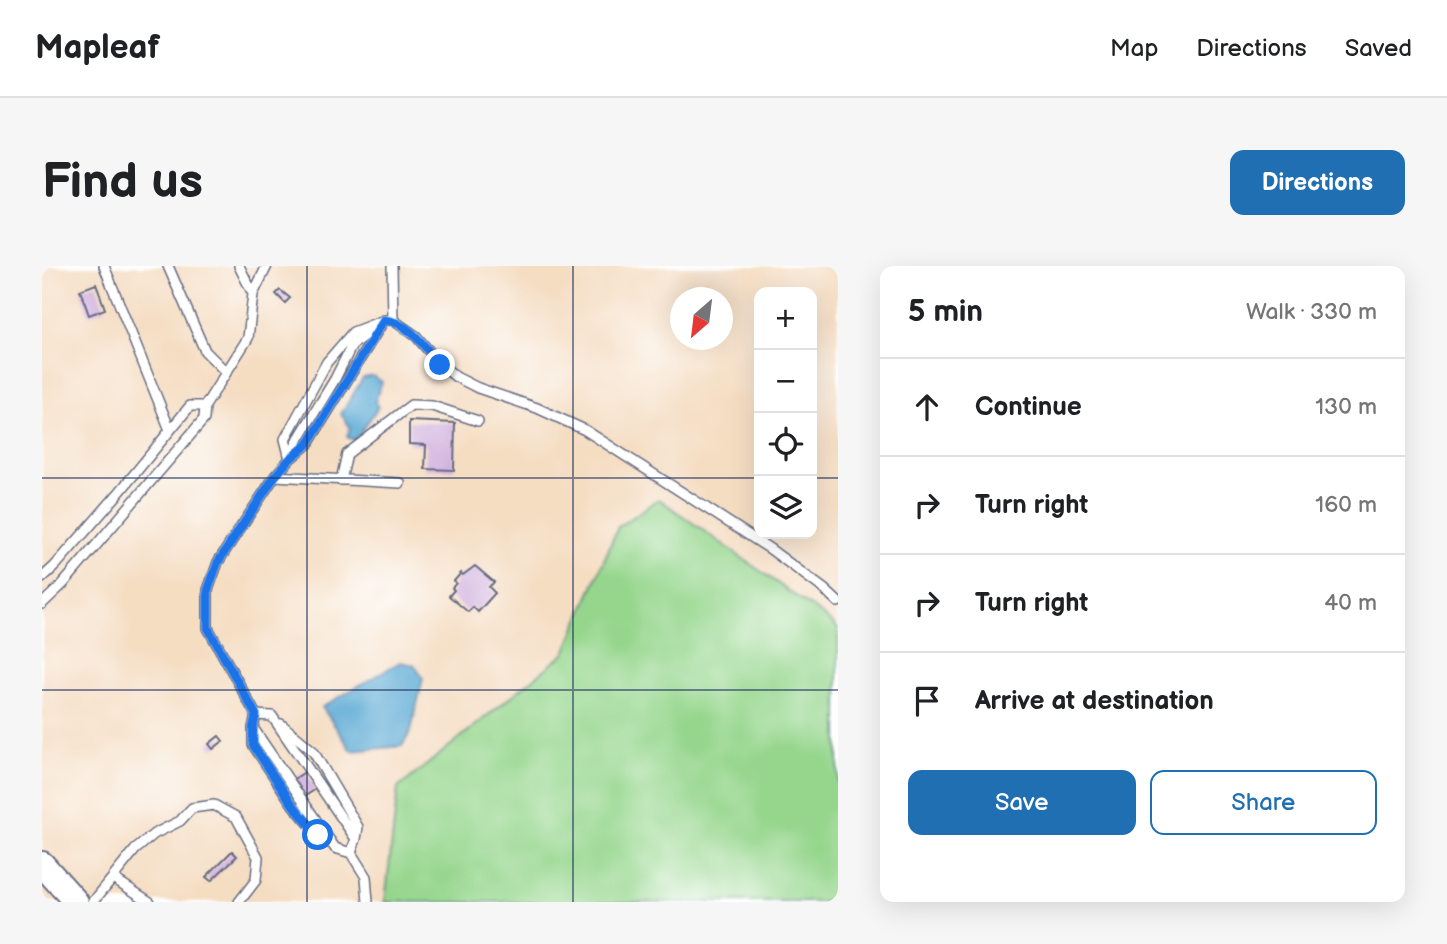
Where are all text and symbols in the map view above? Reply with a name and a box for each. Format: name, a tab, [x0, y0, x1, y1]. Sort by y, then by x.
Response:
text: Mapleaf	[35, 28, 160, 68]
text: Map	[1110, 34, 1158, 63]
text: Directions	[1196, 34, 1307, 63]
text: Saved	[1345, 34, 1412, 63]
button: Directions	[1230, 150, 1405, 215]
text: Find us	[42, 153, 203, 212]
north arrow	[670, 287, 733, 350]
map controls	[754, 287, 817, 539]
button: +	[754, 287, 817, 350]
text: 5 min	[908, 294, 983, 330]
text: Walk · 330 m	[1246, 298, 1377, 326]
route end	[424, 349, 455, 380]
button: −	[754, 350, 817, 413]
icon: ahead	[908, 388, 946, 426]
text: Continue	[975, 392, 1082, 423]
text: 130 m	[1315, 393, 1377, 421]
button: locate	[754, 413, 817, 476]
button: layers	[754, 476, 817, 539]
icon: right	[908, 486, 946, 524]
text: Turn right	[975, 490, 1088, 521]
text: 160 m	[1315, 491, 1377, 519]
icon: right	[908, 584, 946, 622]
text: Turn right	[975, 588, 1088, 619]
text: 40 m	[1324, 589, 1377, 617]
icon: arrive	[908, 682, 946, 720]
text: Arrive at destination	[975, 686, 1214, 717]
button: Save	[908, 770, 1136, 835]
button: Share	[1150, 770, 1377, 835]
route start	[302, 819, 333, 850]

